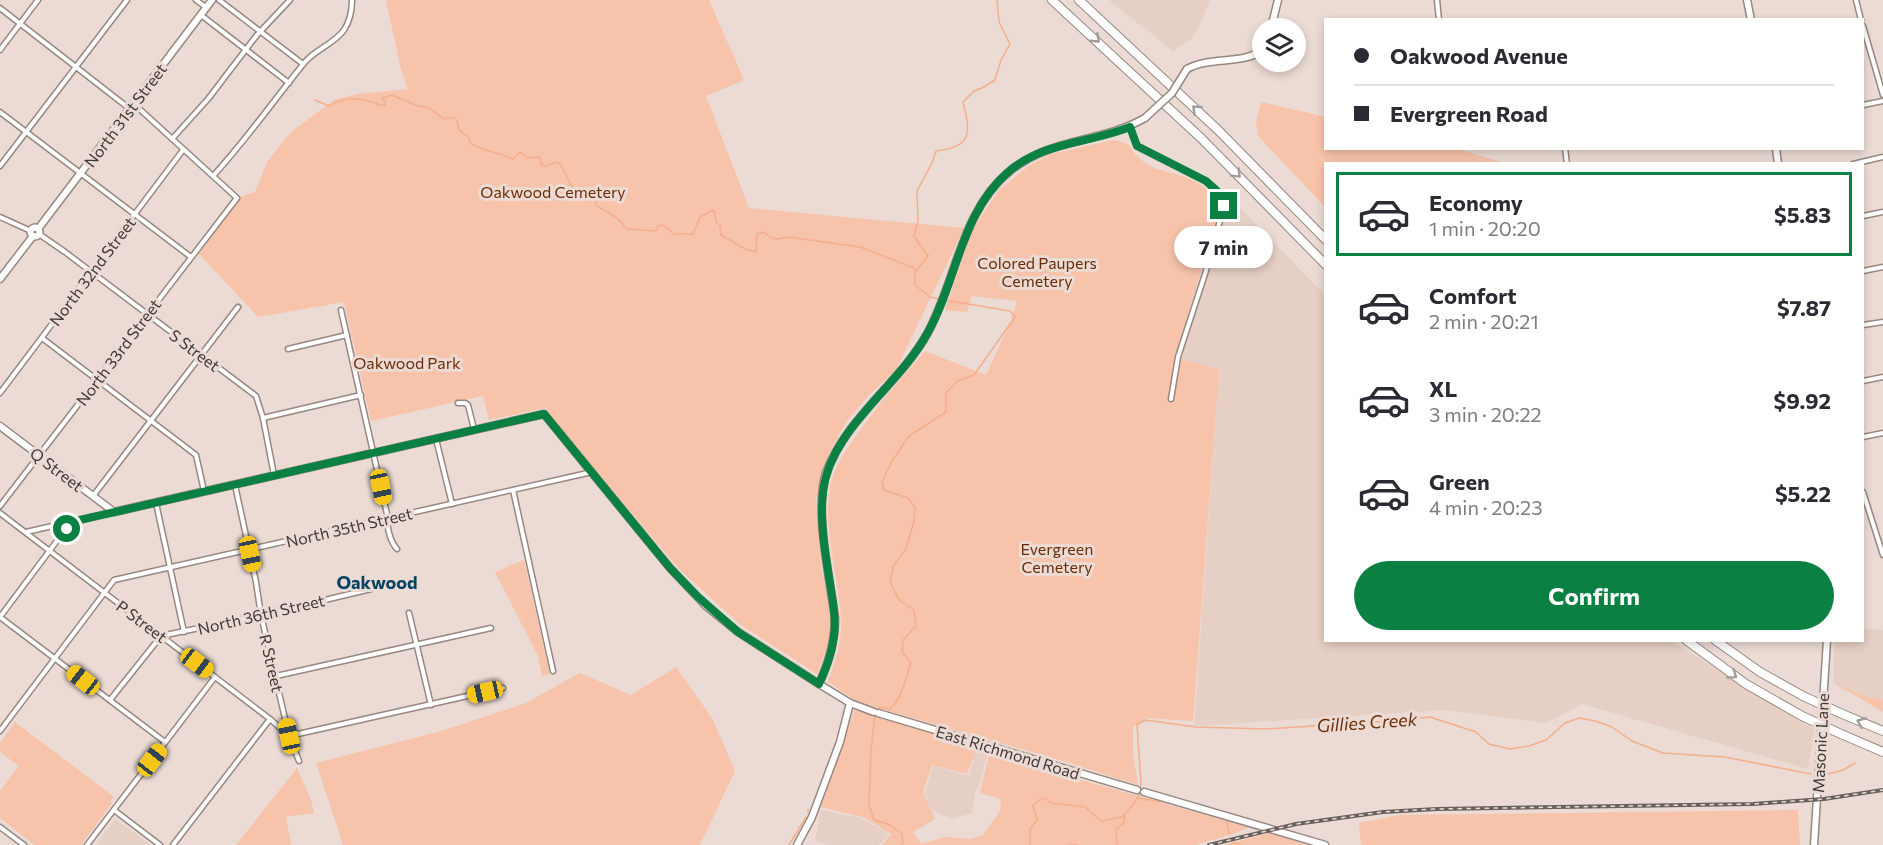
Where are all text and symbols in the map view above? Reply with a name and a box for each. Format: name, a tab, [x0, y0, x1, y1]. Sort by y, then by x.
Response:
map controls	[1252, 18, 1306, 72]
button: layers	[1252, 18, 1306, 72]
one-way arrow	[1089, 32, 1100, 43]
text: Oakwood Avenue	[1390, 42, 1568, 69]
street label: North 31st Street	[80, 59, 170, 171]
text: Evergreen Road	[1390, 100, 1548, 127]
one-way arrow	[1192, 106, 1203, 117]
one-way arrow	[1230, 167, 1240, 178]
park label: Oakwood Cemetery	[480, 182, 626, 201]
icon: car	[1357, 187, 1411, 241]
text: Economy	[1429, 189, 1523, 216]
route end	[1210, 192, 1237, 219]
text: $5.83	[1774, 201, 1831, 228]
street label: North 32nd Street	[45, 212, 139, 329]
text: 1 min · 20:20	[1429, 216, 1541, 240]
callout: 7 min	[1174, 227, 1274, 269]
text: 7 min	[1199, 235, 1248, 259]
park label: Colored Paupers Cemetery	[977, 253, 1097, 290]
icon: car	[1357, 280, 1411, 334]
text: Comfort	[1429, 282, 1517, 309]
text: $7.87	[1777, 294, 1831, 321]
street label: North 33rd Street	[72, 295, 165, 409]
text: 2 min · 20:21	[1429, 309, 1539, 333]
street label: S Street	[166, 325, 224, 375]
park label: Oakwood Park	[353, 353, 461, 372]
icon: car	[1357, 373, 1411, 427]
text: XL	[1429, 375, 1457, 402]
text: $9.92	[1774, 387, 1831, 414]
text: 3 min · 20:22	[1429, 402, 1542, 426]
street label: Q Street	[27, 443, 88, 495]
icon: car	[1357, 466, 1411, 520]
car	[368, 468, 394, 506]
text: Green	[1429, 468, 1490, 495]
text: $5.22	[1775, 480, 1831, 507]
text: 4 min · 20:23	[1429, 495, 1543, 519]
street label: North 35th Street	[284, 503, 414, 551]
route start	[53, 515, 80, 542]
car	[237, 535, 263, 573]
park label: Evergreen Cemetery	[1021, 539, 1093, 576]
button: Confirm	[1354, 561, 1834, 630]
district label: Oakwood	[336, 571, 418, 593]
street label: North 36th Street	[196, 590, 327, 638]
street label: P Street	[113, 596, 171, 646]
street label: R Street	[256, 632, 288, 694]
car	[177, 645, 217, 681]
car	[63, 662, 103, 698]
one-way arrow	[1726, 668, 1737, 679]
car	[465, 679, 505, 705]
street label: Masonic Lane	[1808, 693, 1832, 793]
water label: Gillies Creek	[1316, 707, 1419, 736]
car	[276, 717, 302, 755]
one-way arrow	[1857, 718, 1868, 730]
street label: East Richmond Road	[934, 721, 1082, 783]
car	[134, 740, 170, 780]

